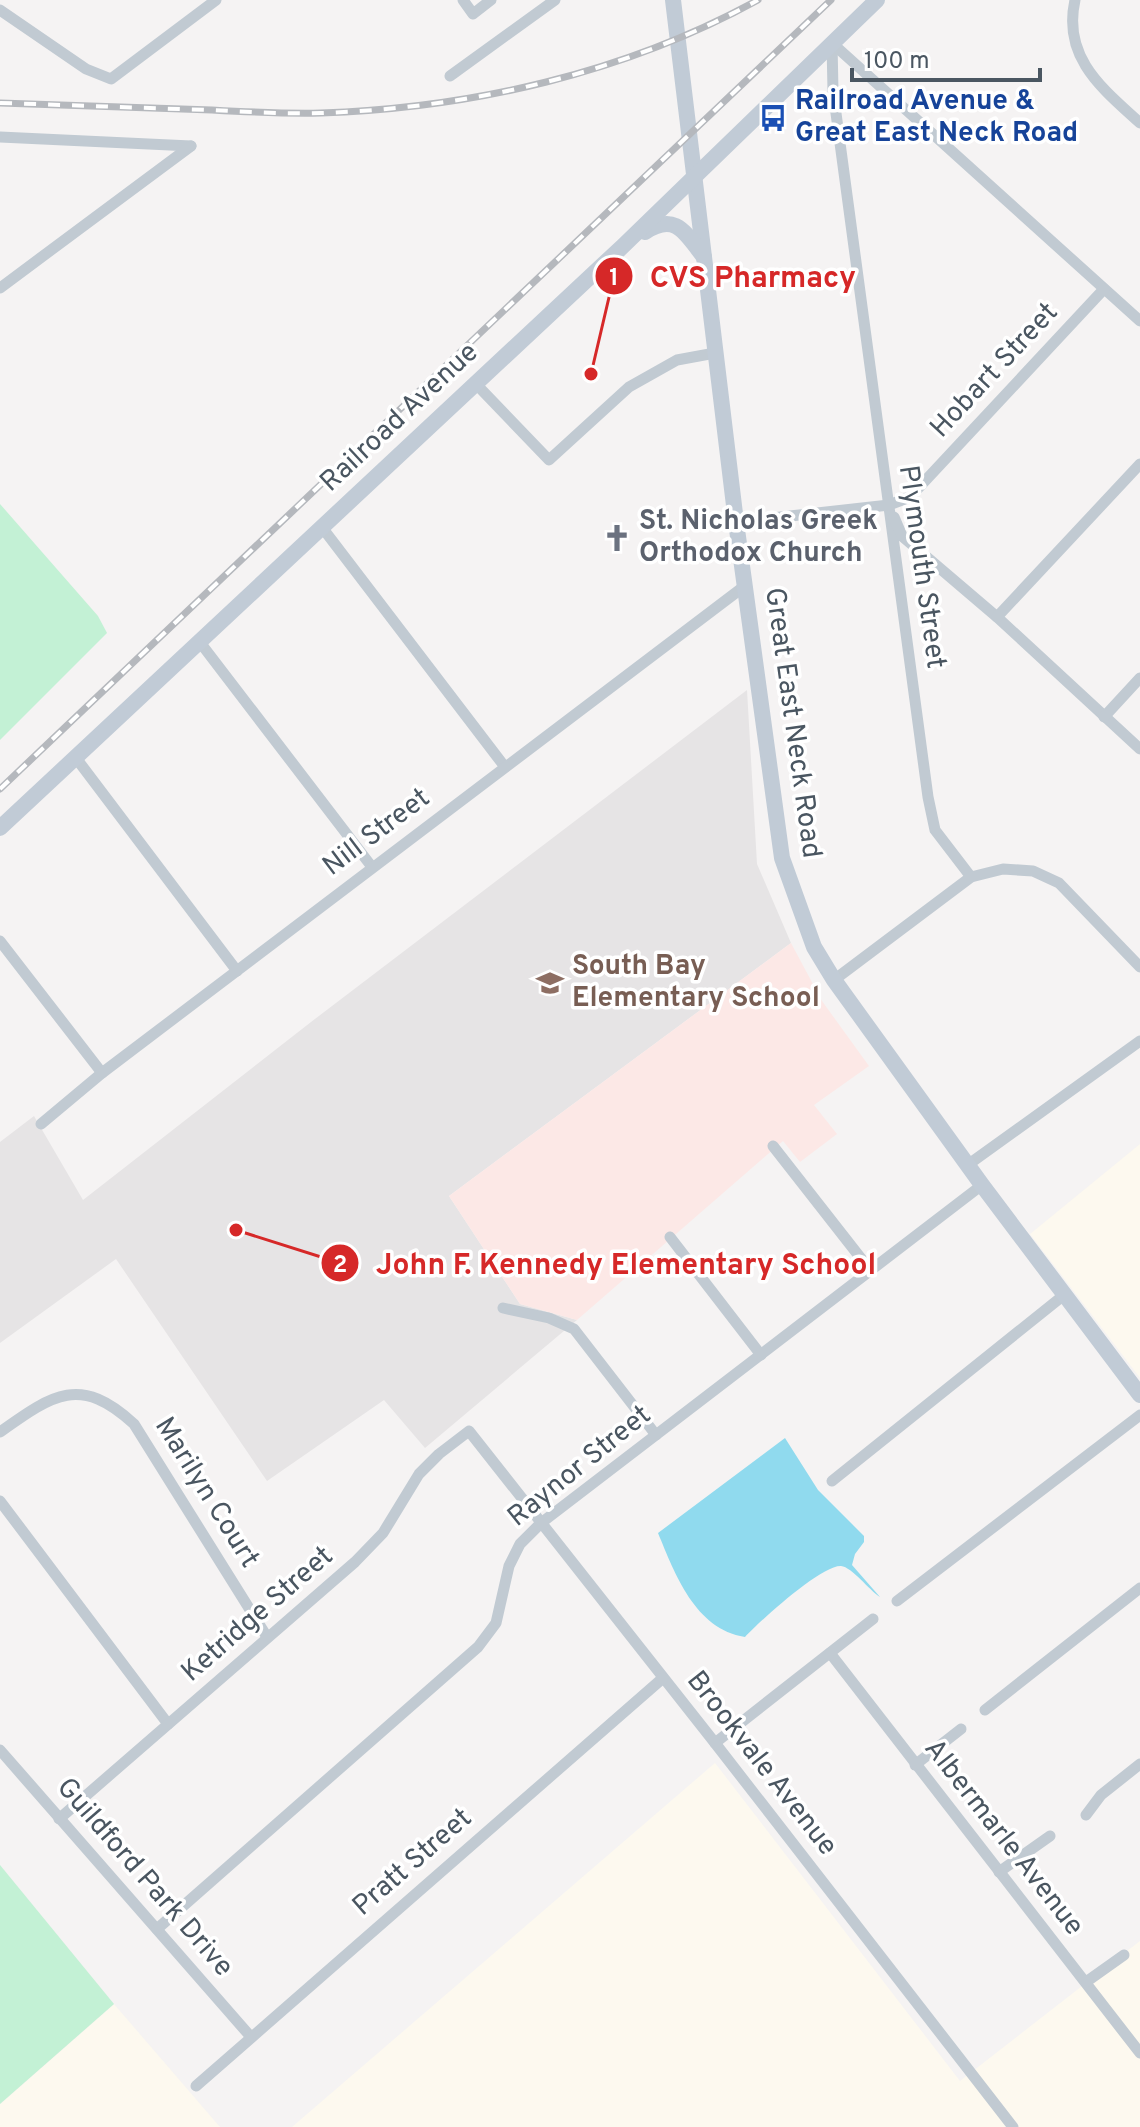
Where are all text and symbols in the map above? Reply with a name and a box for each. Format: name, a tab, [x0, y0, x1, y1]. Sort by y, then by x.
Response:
scale bar	[852, 32, 1040, 82]
text: 100 m	[864, 47, 930, 77]
place label: Railroad Avenue & Great East Neck Road	[795, 84, 1078, 152]
bus stop icon: Railroad Avenue & Great East Neck Road	[758, 103, 788, 133]
callout: CVS Pharmacy	[594, 249, 872, 303]
text: CVS Pharmacy	[650, 261, 856, 298]
text: 1	[609, 264, 619, 294]
street label: Hobart Street	[923, 296, 1067, 446]
street label: Railroad Avenue	[313, 335, 487, 501]
street label: Plymouth Street	[889, 463, 953, 671]
place label: St. Nicholas Greek Orthodox Church	[639, 504, 878, 572]
church icon: St. Nicholas Greek Orthodox Church	[602, 523, 632, 553]
street label: Great East Neck Road	[755, 585, 829, 861]
street label: Nill Street	[316, 781, 438, 885]
place label: South Bay Elementary School	[572, 949, 820, 1017]
school or university icon: South Bay Elementary School	[535, 968, 565, 998]
callout: John F. Kennedy Elementary School	[320, 1236, 892, 1290]
text: John F. Kennedy Elementary School	[376, 1248, 876, 1285]
text: 2	[333, 1251, 347, 1281]
street label: Raynor Street	[501, 1398, 659, 1536]
street label: Marilyn Court	[145, 1411, 267, 1575]
street label: Ketridge Street	[174, 1539, 342, 1691]
street label: Brookvale Avenue	[678, 1664, 844, 1864]
street label: Albermarle Avenue	[915, 1732, 1091, 1944]
street label: Guildford Park Drive	[48, 1771, 240, 1985]
street label: Pratt Street	[346, 1801, 480, 1925]

